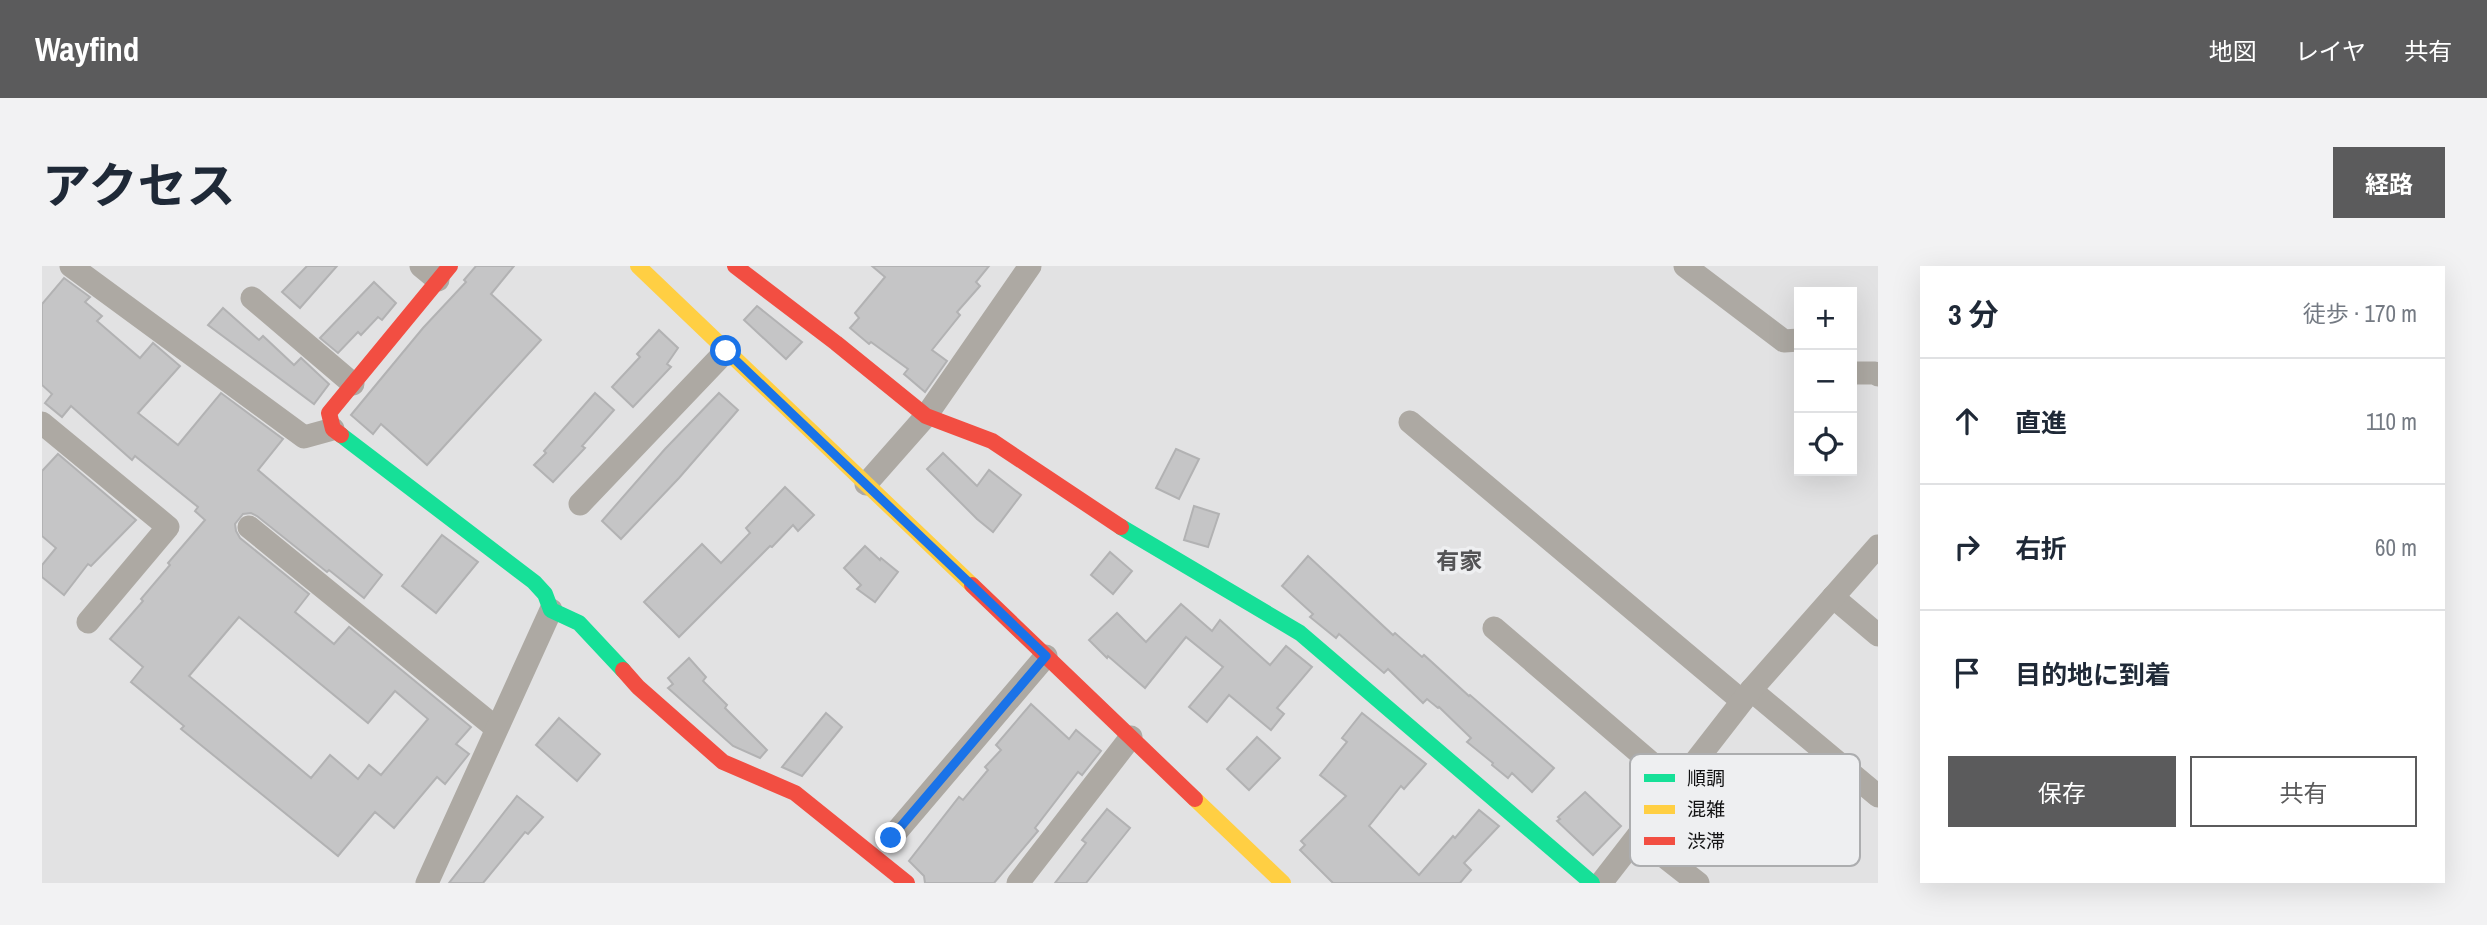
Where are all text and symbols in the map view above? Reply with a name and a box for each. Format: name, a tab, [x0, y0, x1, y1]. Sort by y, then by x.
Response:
text: Wayfind	[35, 27, 139, 71]
text: 地図	[2209, 35, 2257, 67]
text: レイヤ	[2295, 35, 2366, 67]
text: 共有	[2404, 35, 2452, 67]
button: 経路	[2333, 147, 2445, 218]
text: アクセス	[42, 152, 236, 218]
map controls	[1794, 287, 1857, 476]
button: +	[1794, 287, 1857, 350]
text: 3 分	[1948, 294, 1999, 334]
text: 徒歩 · 170 m	[2303, 298, 2417, 329]
route start	[710, 335, 741, 366]
button: −	[1794, 350, 1857, 413]
icon: ahead	[1948, 402, 1986, 440]
text: 直進	[2015, 405, 2067, 440]
text: 110 m	[2366, 406, 2417, 437]
button: locate	[1794, 413, 1857, 476]
icon: right	[1948, 528, 1986, 566]
text: 右折	[2015, 531, 2067, 566]
text: 60 m	[2375, 532, 2417, 563]
district label: 有家	[1436, 545, 1482, 576]
icon: arrive	[1948, 654, 1986, 692]
text: 目的地に到着	[2015, 657, 2171, 692]
legend	[1630, 754, 1860, 866]
button: 保存	[1948, 756, 2176, 827]
button: 共有	[2190, 756, 2417, 827]
text: 順調	[1687, 765, 1725, 791]
text: 混雑	[1687, 796, 1725, 822]
route end	[875, 822, 906, 853]
text: 渋滞	[1687, 828, 1725, 854]

